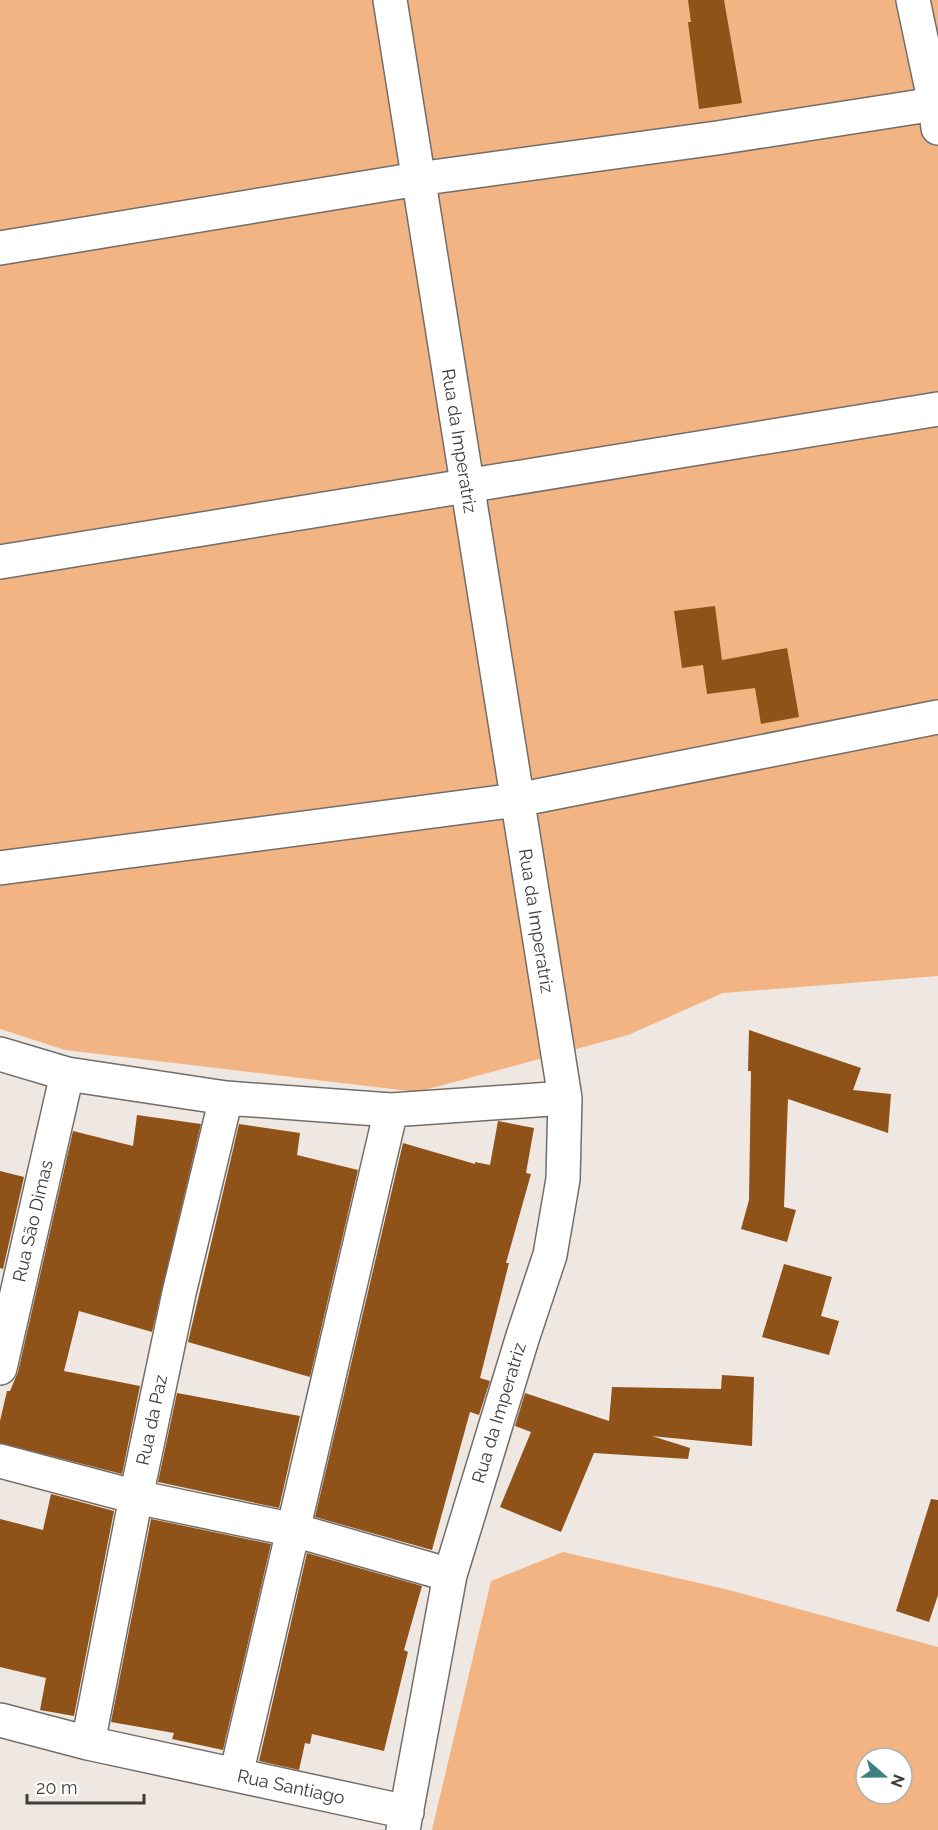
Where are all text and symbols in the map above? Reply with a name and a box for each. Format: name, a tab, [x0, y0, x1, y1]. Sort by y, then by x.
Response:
street label: Rua da Imperatriz	[438, 367, 481, 515]
street label: Rua da Imperatriz	[515, 847, 558, 995]
street label: Rua São Dimas	[8, 1158, 57, 1284]
street label: Rua da Imperatriz	[467, 1340, 530, 1486]
street label: Rua da Paz	[132, 1373, 171, 1467]
north arrow	[854, 1746, 914, 1806]
street label: Rua Santiago	[235, 1765, 347, 1808]
scale bar	[27, 1767, 144, 1805]
text: N	[887, 1772, 909, 1790]
text: 20 m	[36, 1777, 78, 1798]

